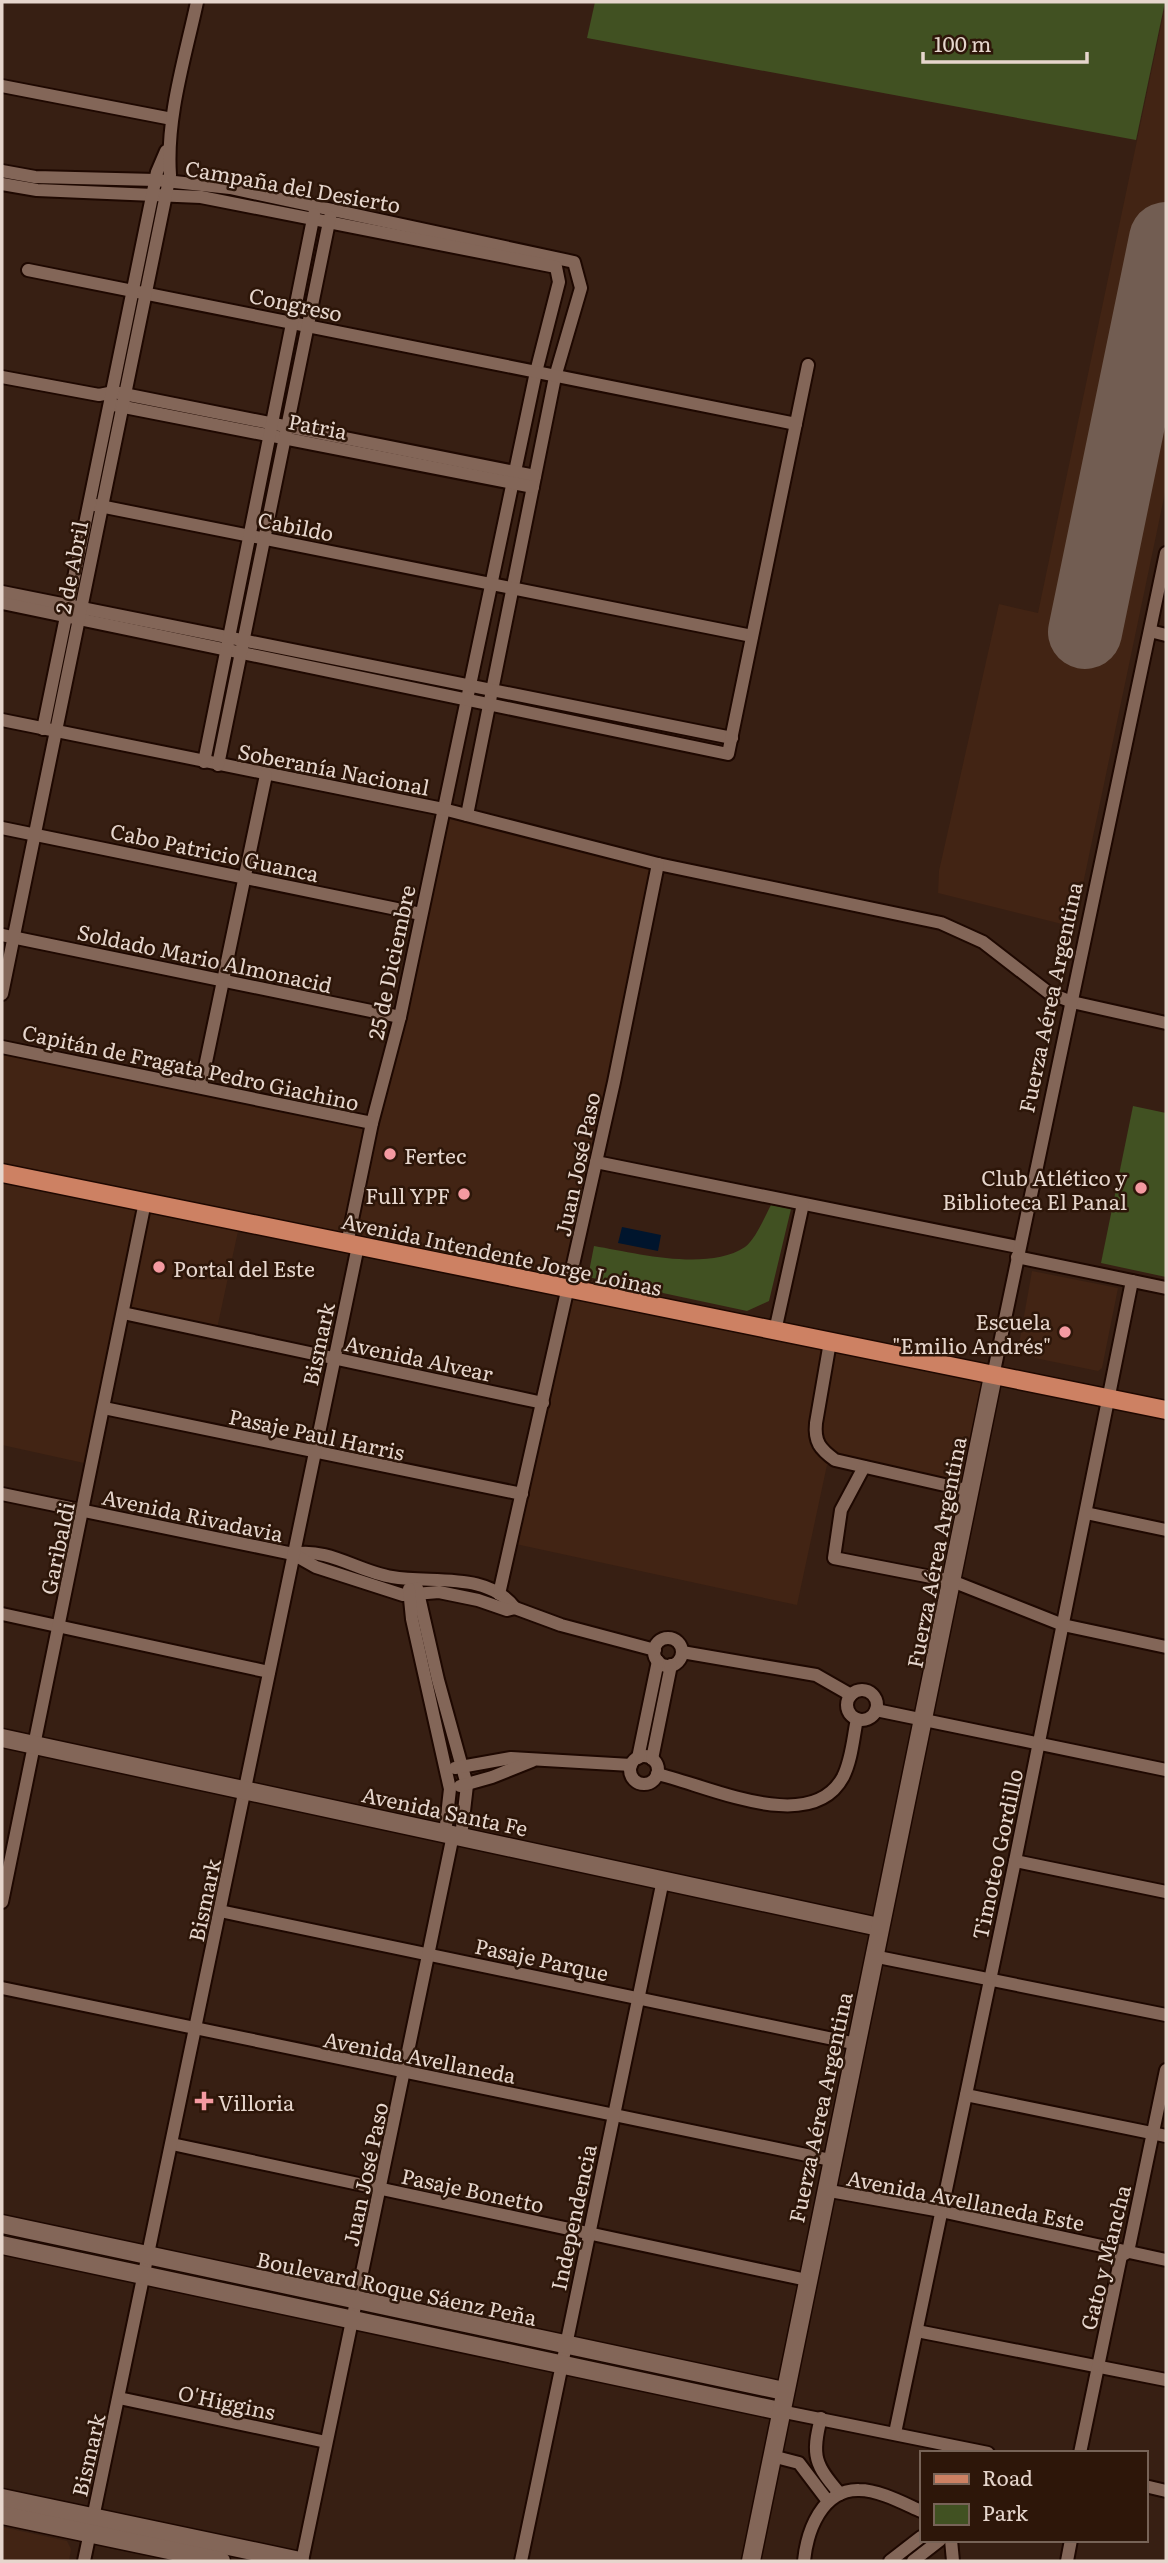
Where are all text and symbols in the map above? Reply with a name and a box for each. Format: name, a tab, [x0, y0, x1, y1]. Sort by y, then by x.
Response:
scale bar	[923, 21, 1088, 65]
text: 100 m	[934, 27, 991, 58]
street label: Campaña del Desierto	[183, 151, 403, 219]
street label: Congreso	[247, 278, 345, 328]
street label: Patria	[286, 404, 351, 446]
street label: Cabildo	[255, 502, 337, 548]
street label: 2 de Abril	[46, 518, 94, 616]
street label: Soberanía Nacional	[236, 734, 432, 802]
street label: Cabo Patricio Guanca	[108, 814, 323, 888]
street label: Fuerza Aérea Argentina	[1009, 878, 1089, 1115]
street label: 25 de Diciembre	[358, 882, 422, 1042]
street label: Soldado Mario Almonacid	[75, 915, 335, 999]
street label: Capitán de Fragata Pedro Giachino	[20, 1015, 362, 1117]
street label: Juan José Paso	[546, 1089, 606, 1239]
place label: Fertec	[404, 1139, 466, 1170]
marker: Fertec	[382, 1146, 398, 1162]
place label: Club Atlético y Biblioteca El Panal	[942, 1161, 1128, 1216]
place label: Full YPF	[365, 1179, 450, 1210]
marker: Club Atlético y Biblioteca El Panal	[1133, 1180, 1149, 1196]
marker: Full YPF	[456, 1186, 472, 1202]
street label: Avenida Intendente Jorge Loinas	[339, 1204, 665, 1302]
place label: Portal del Este	[173, 1252, 315, 1283]
marker: Portal del Este	[151, 1259, 167, 1275]
street label: Bismark	[293, 1299, 341, 1388]
place label: Escuela "Emilio Andrés"	[892, 1305, 1052, 1360]
marker: Escuela "Emilio Andrés"	[1057, 1324, 1073, 1340]
street label: Avenida Alvear	[342, 1326, 496, 1388]
street label: Pasaje Paul Harris	[226, 1399, 408, 1467]
street label: Fuerza Aérea Argentina	[897, 1433, 973, 1670]
street label: Avenida Rivadavia	[100, 1480, 287, 1548]
street label: Garibaldi	[31, 1499, 81, 1597]
street label: Timoteo Gordillo	[963, 1766, 1029, 1942]
street label: Avenida Santa Fe	[359, 1777, 531, 1843]
street label: Bismark	[179, 1855, 227, 1944]
street label: Pasaje Parque	[472, 1929, 612, 1987]
street label: Fuerza Aérea Argentina	[779, 1988, 859, 2225]
street label: Avenida Avellaneda	[321, 2022, 520, 2090]
place label: Villoria	[218, 2086, 295, 2117]
marker: Villoria	[196, 2093, 212, 2109]
street label: Juan José Paso	[334, 2099, 394, 2249]
street label: Independencia	[541, 2140, 603, 2293]
street label: Pasaje Bonetto	[399, 2159, 547, 2219]
street label: Avenida Avellaneda Este	[844, 2161, 1088, 2237]
street label: Gato y Mancha	[1071, 2180, 1137, 2333]
street label: Boulevard Roque Sáenz Peña	[254, 2242, 541, 2332]
street label: O'Higgins	[176, 2376, 278, 2426]
street label: Bismark	[62, 2410, 112, 2499]
legend	[920, 2451, 1147, 2542]
text: Road	[982, 2461, 1033, 2492]
text: Park	[982, 2496, 1028, 2527]

